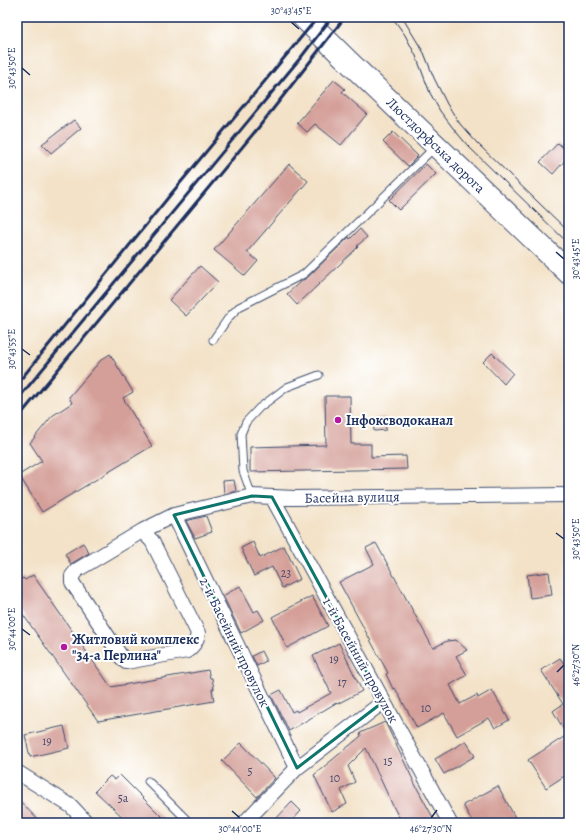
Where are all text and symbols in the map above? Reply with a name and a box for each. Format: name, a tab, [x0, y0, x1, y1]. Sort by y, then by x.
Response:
text: 30°43'45"E	[271, 4, 311, 17]
text: 30°43'50"E	[5, 47, 18, 89]
street label: Люстдорфська дорога	[382, 93, 490, 198]
text: 30°43'45"E	[569, 239, 582, 279]
text: 30°43'55"E	[5, 329, 18, 369]
place label: Інфоксводоканал	[346, 411, 453, 430]
marker: Інфоксводоканал	[333, 415, 343, 425]
street label: Басейна вулиця	[304, 487, 400, 508]
text: 30°43'50"E	[569, 518, 582, 560]
house number: 23	[281, 565, 291, 581]
street label: 2-й Басейний провулок	[195, 574, 274, 710]
street label: 1-й Басейний провулок	[318, 594, 403, 726]
text: 30°44'00"E	[5, 607, 18, 650]
place label: Житловий комплекс "34-а Перлина"	[72, 630, 199, 665]
marker: Житловий комплекс "34-а Перлина"	[59, 642, 69, 652]
text: 46°27'30"N	[569, 644, 582, 686]
house number: 19	[329, 651, 339, 667]
house number: 17	[337, 674, 348, 690]
house number: 10	[421, 700, 431, 716]
house number: 19	[42, 733, 52, 749]
house number: 15	[383, 753, 393, 769]
house number: 5	[247, 763, 253, 779]
house number: 10	[330, 770, 340, 786]
house number: 5а	[118, 790, 129, 806]
text: 30°44'00"E	[219, 822, 262, 835]
text: 46°27'30"N	[410, 822, 452, 835]

